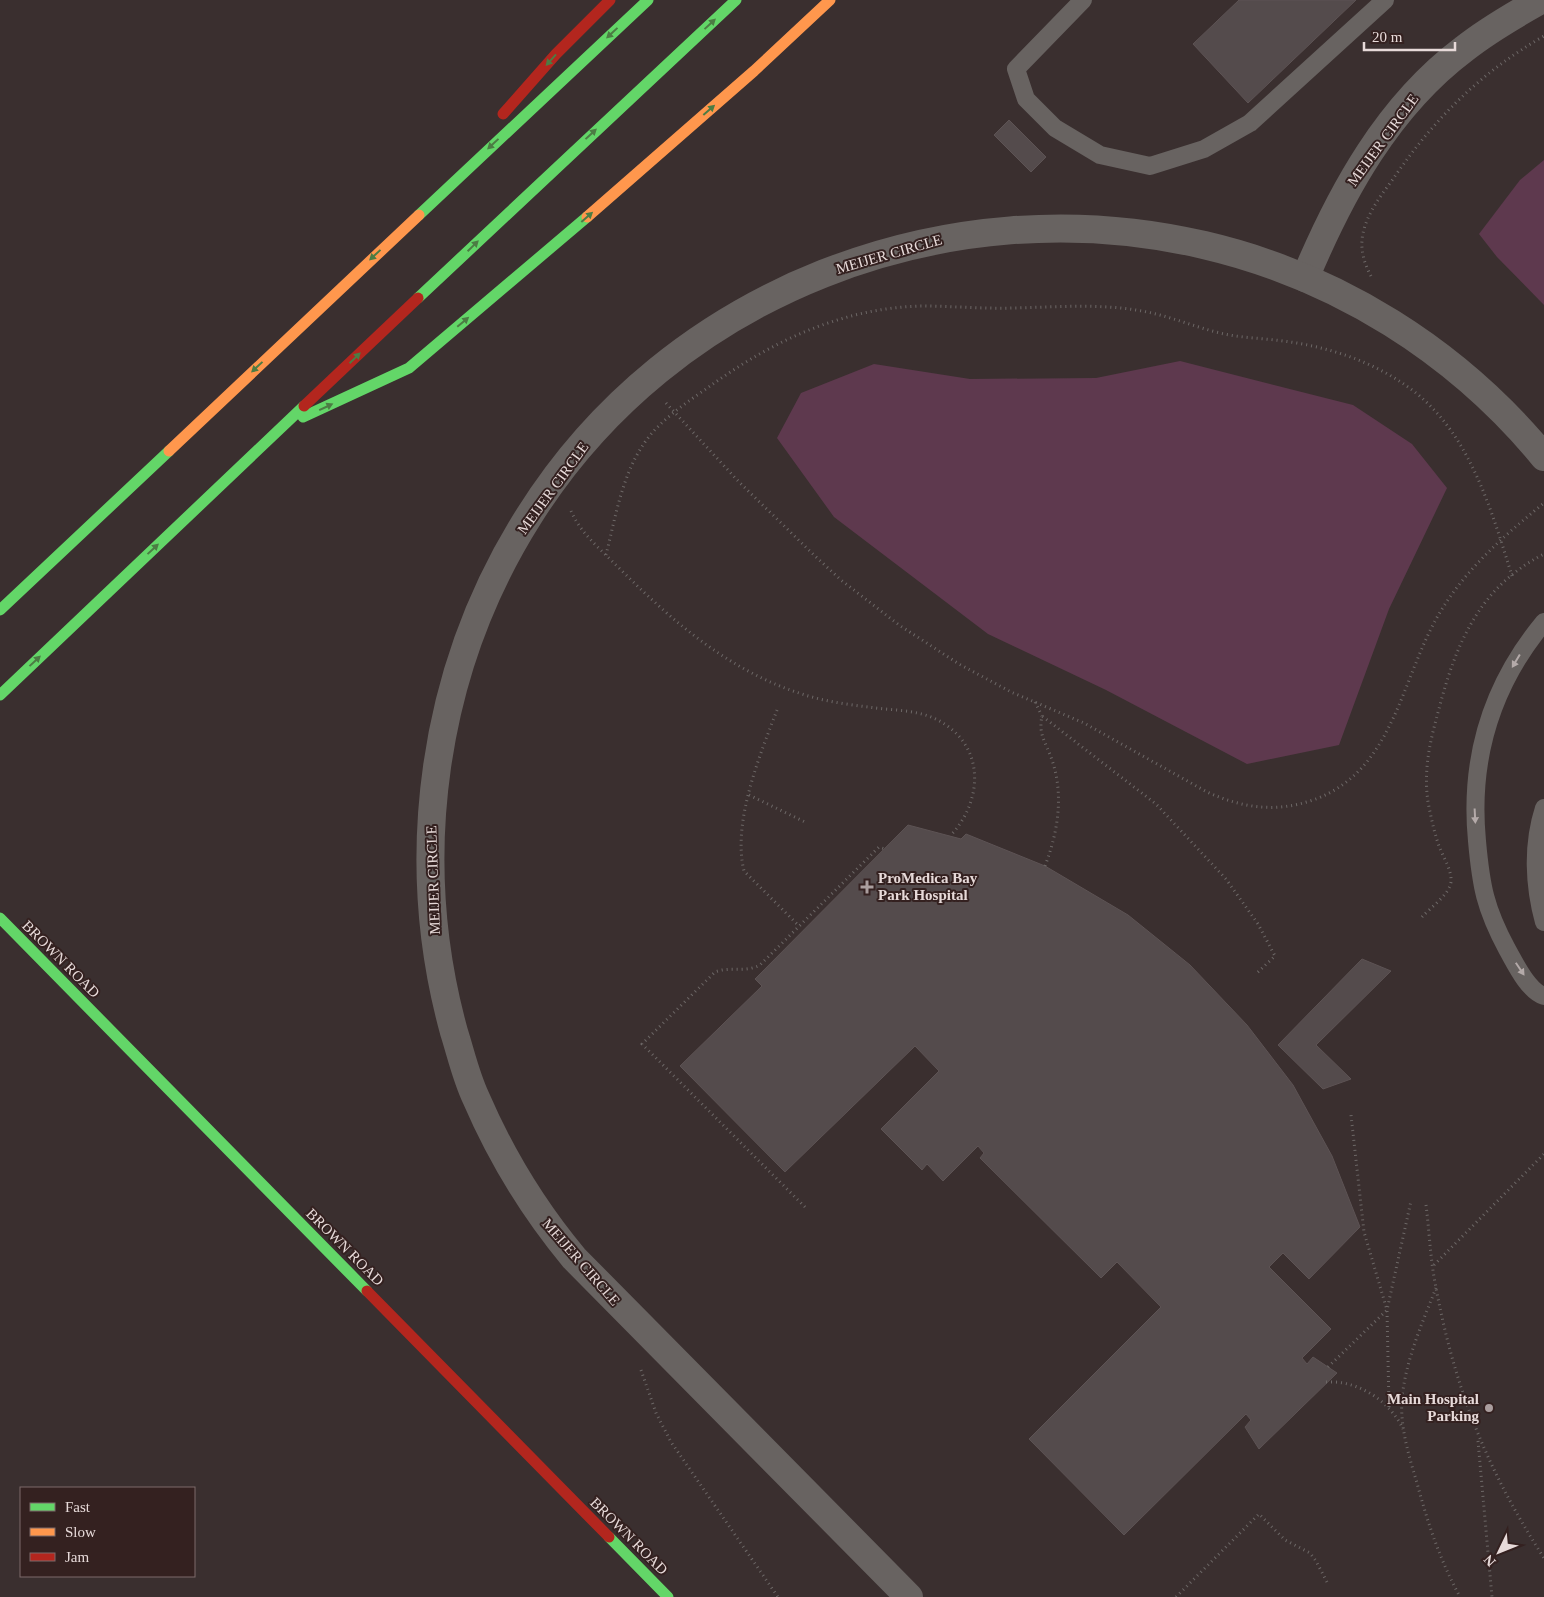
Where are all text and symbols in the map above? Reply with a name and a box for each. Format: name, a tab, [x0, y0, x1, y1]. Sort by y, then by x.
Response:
one-way arrow	[704, 18, 716, 30]
scale bar	[1364, 20, 1455, 52]
one-way arrow	[607, 27, 619, 39]
text: 20 m	[1372, 29, 1403, 45]
one-way arrow	[545, 53, 557, 65]
street label: MEIJER CIRCLE	[1344, 91, 1422, 189]
one-way arrow	[703, 105, 716, 116]
one-way arrow	[585, 128, 597, 140]
one-way arrow	[488, 138, 500, 150]
one-way arrow	[581, 212, 593, 223]
street label: MEIJER CIRCLE	[834, 231, 944, 277]
one-way arrow	[466, 240, 478, 252]
one-way arrow	[369, 249, 381, 261]
one-way arrow	[457, 317, 469, 328]
one-way arrow	[349, 352, 361, 364]
one-way arrow	[251, 361, 263, 373]
one-way arrow	[319, 402, 333, 410]
street label: MEIJER CIRCLE	[514, 439, 592, 537]
one-way arrow	[147, 543, 159, 555]
one-way arrow	[29, 655, 41, 667]
one-way arrow	[1511, 655, 1520, 668]
one-way arrow	[1471, 808, 1479, 824]
street label: MEIJER CIRCLE	[423, 825, 443, 935]
place label: ProMedica Bay Park Hospital	[878, 870, 978, 903]
marker: ProMedica Bay Park Hospital	[860, 880, 874, 894]
street label: BROWN ROAD	[19, 917, 103, 1001]
one-way arrow	[1515, 963, 1525, 976]
street label: BROWN ROAD	[303, 1205, 387, 1289]
street label: MEIJER CIRCLE	[539, 1215, 623, 1309]
place label: Main Hospital Parking	[1387, 1391, 1479, 1424]
marker: Main Hospital Parking	[1483, 1402, 1495, 1414]
legend	[20, 1487, 195, 1577]
street label: BROWN ROAD	[587, 1494, 671, 1578]
text: Fast	[65, 1499, 91, 1515]
text: Slow	[65, 1524, 96, 1540]
north arrow	[1474, 1527, 1524, 1577]
text: Jam	[65, 1549, 89, 1565]
text: N	[1481, 1552, 1499, 1569]

